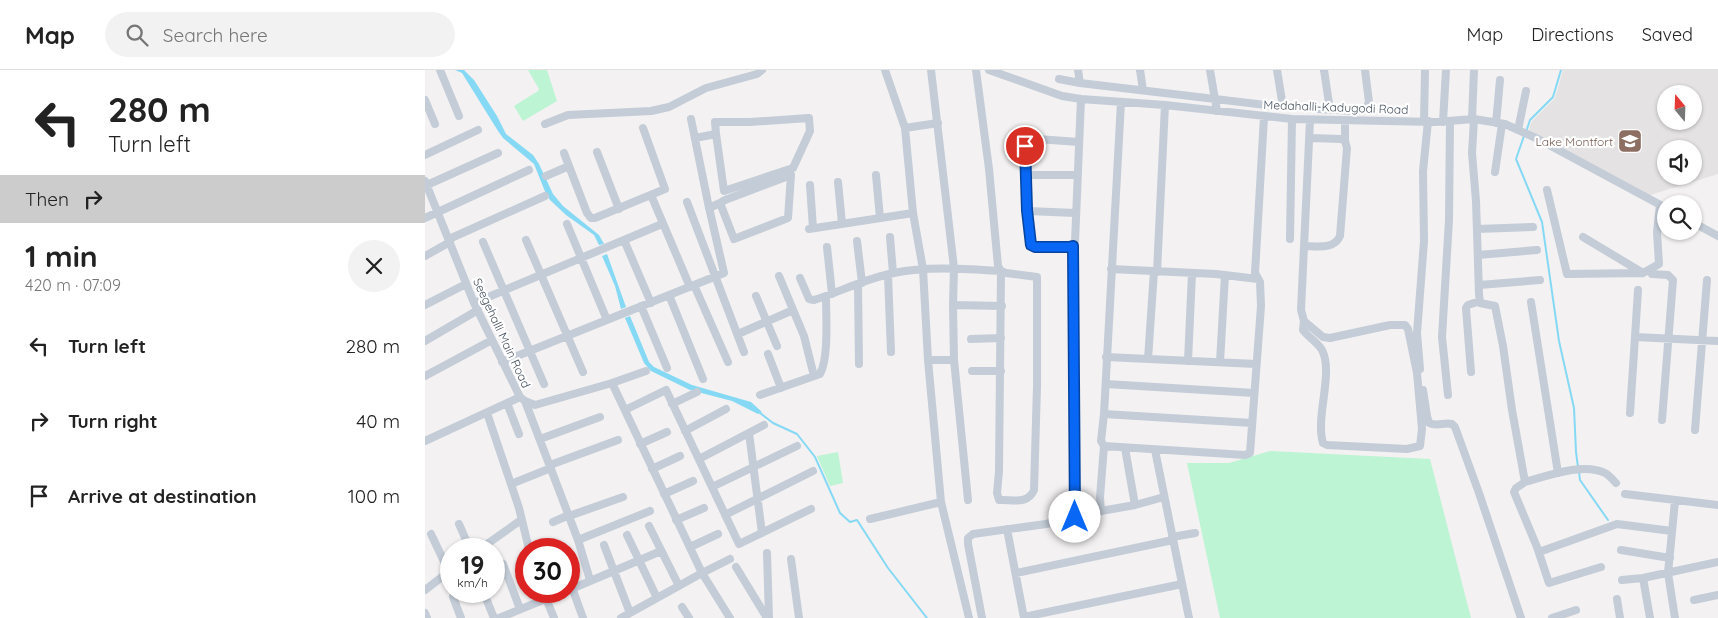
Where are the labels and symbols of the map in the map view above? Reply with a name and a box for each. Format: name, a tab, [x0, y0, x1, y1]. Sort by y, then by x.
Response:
north arrow	[1657, 85, 1703, 130]
street label: Medahalli-Kadugodi Road	[1263, 97, 1409, 117]
pin	[1004, 125, 1046, 167]
school or university icon: Lake Montfort	[1617, 128, 1643, 154]
place label: Lake Montfort	[1535, 134, 1613, 149]
street label: Seegehalli Main Road	[470, 276, 534, 390]
position arrow	[1048, 490, 1100, 542]
speed limit sign: 30	[515, 538, 580, 603]

